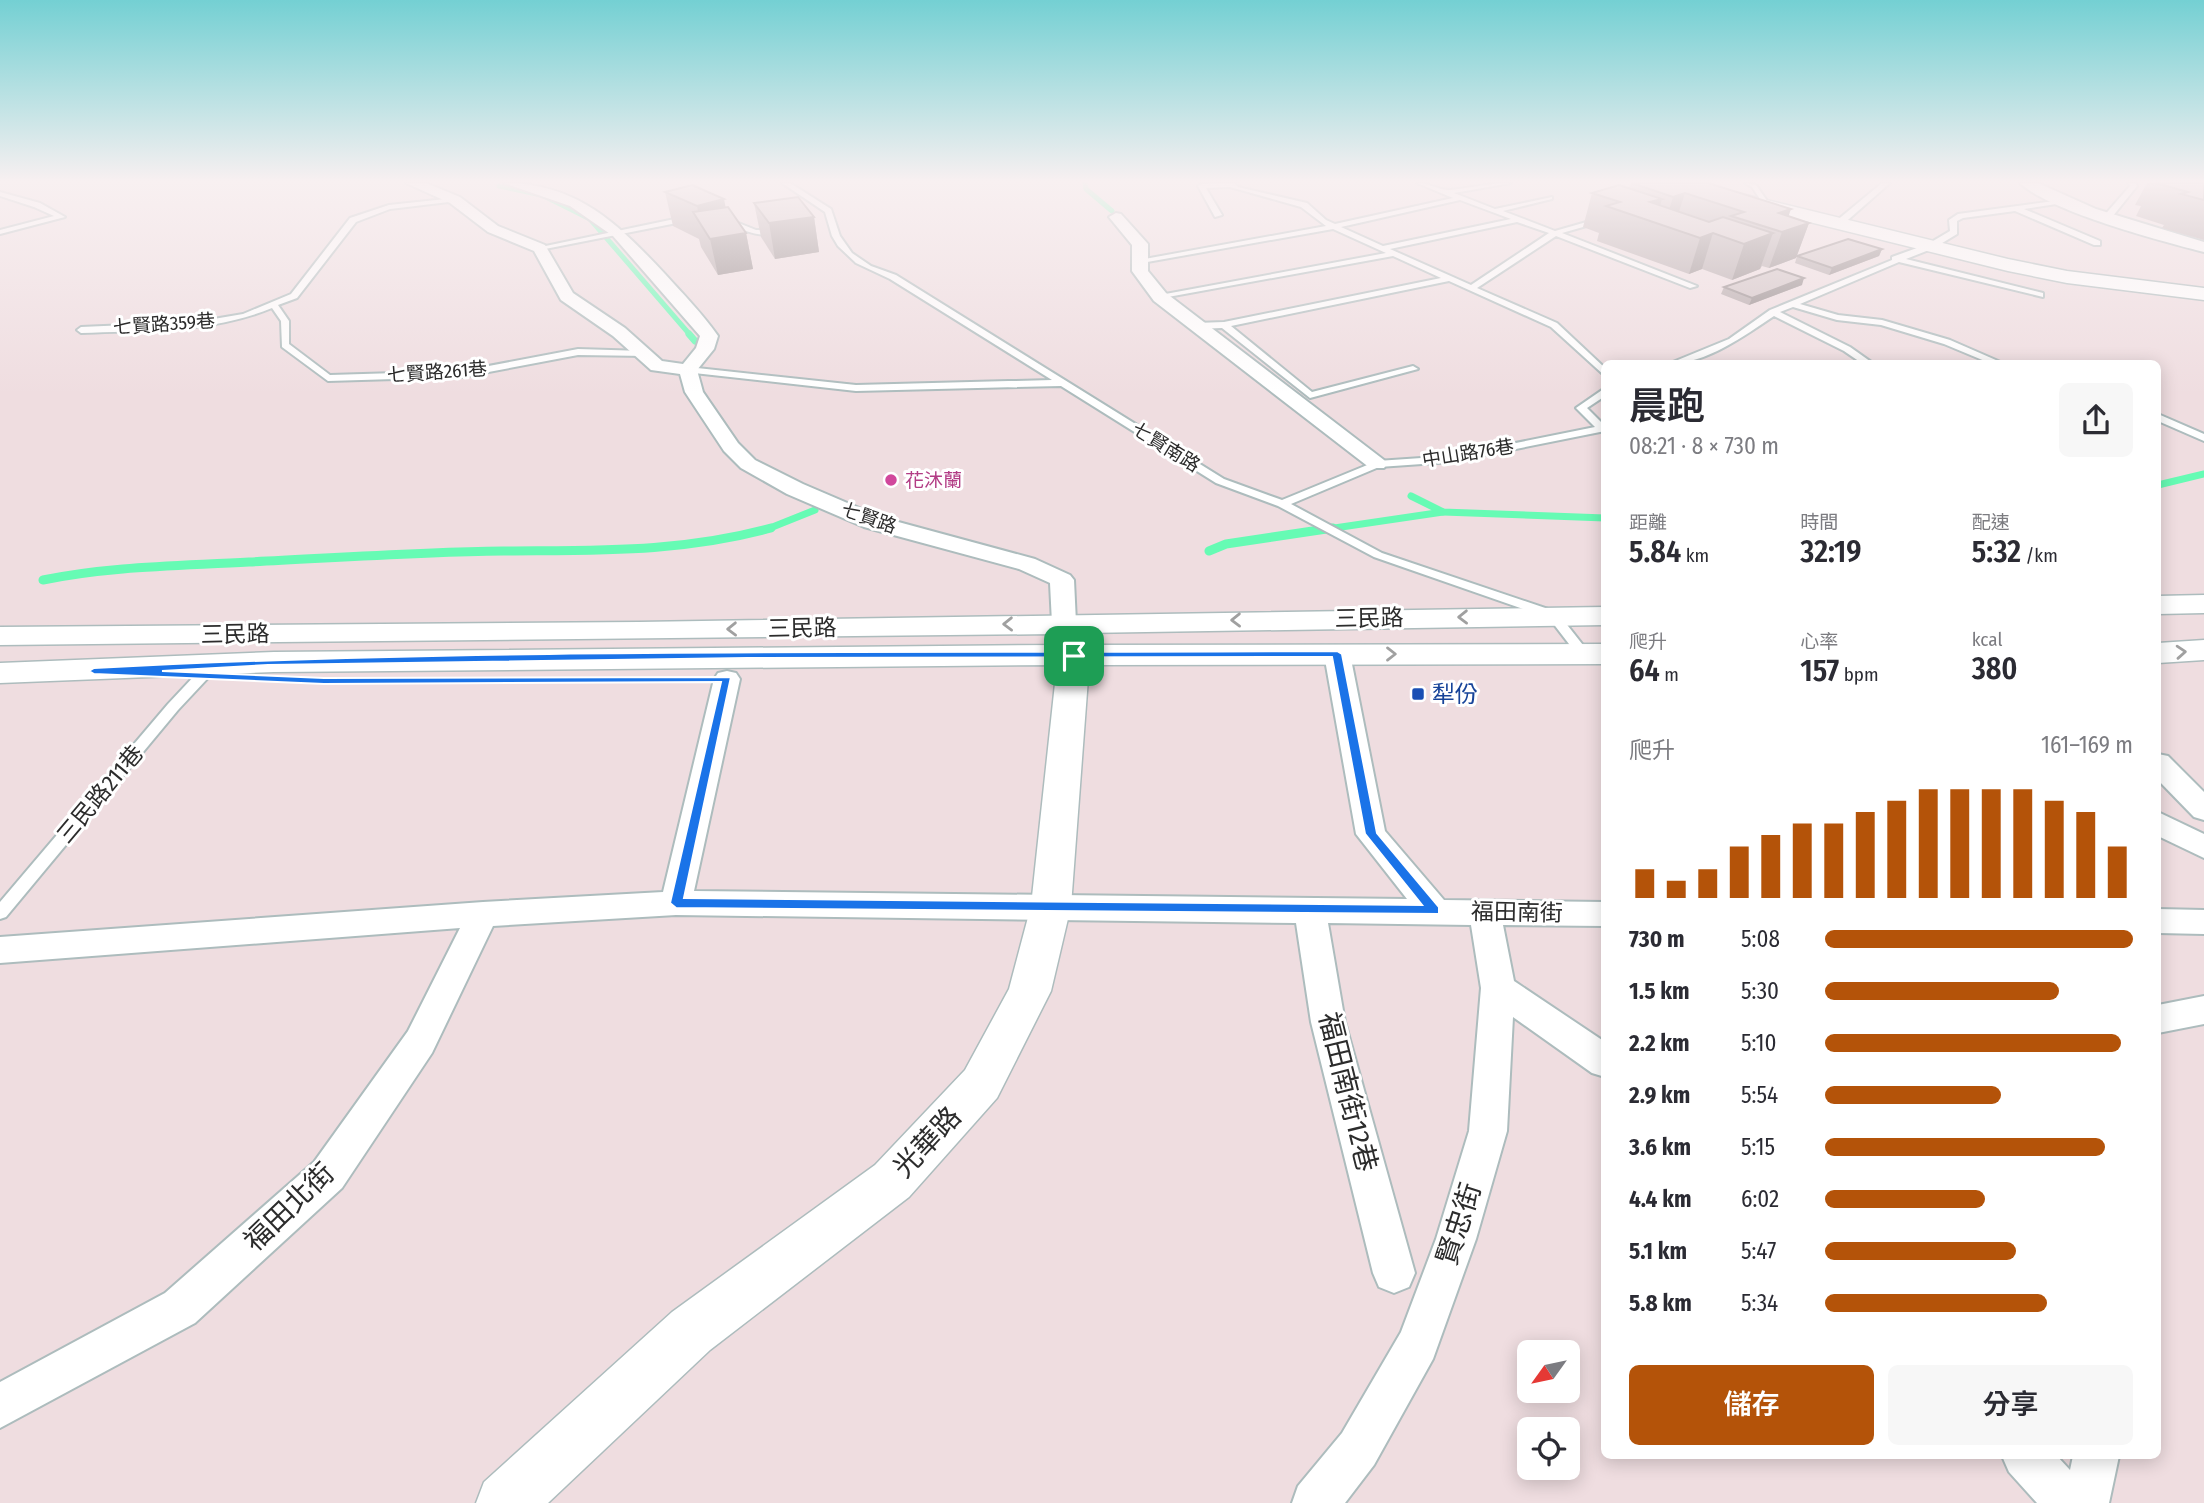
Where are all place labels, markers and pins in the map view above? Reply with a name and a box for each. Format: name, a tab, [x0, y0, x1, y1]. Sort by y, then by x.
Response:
place label: 花沐蘭	[905, 469, 962, 492]
marker: 花沐蘭	[883, 472, 899, 488]
pin	[1044, 626, 1104, 686]
place label: 犁份	[1432, 680, 1478, 708]
marker: 犁份	[1410, 686, 1426, 702]

